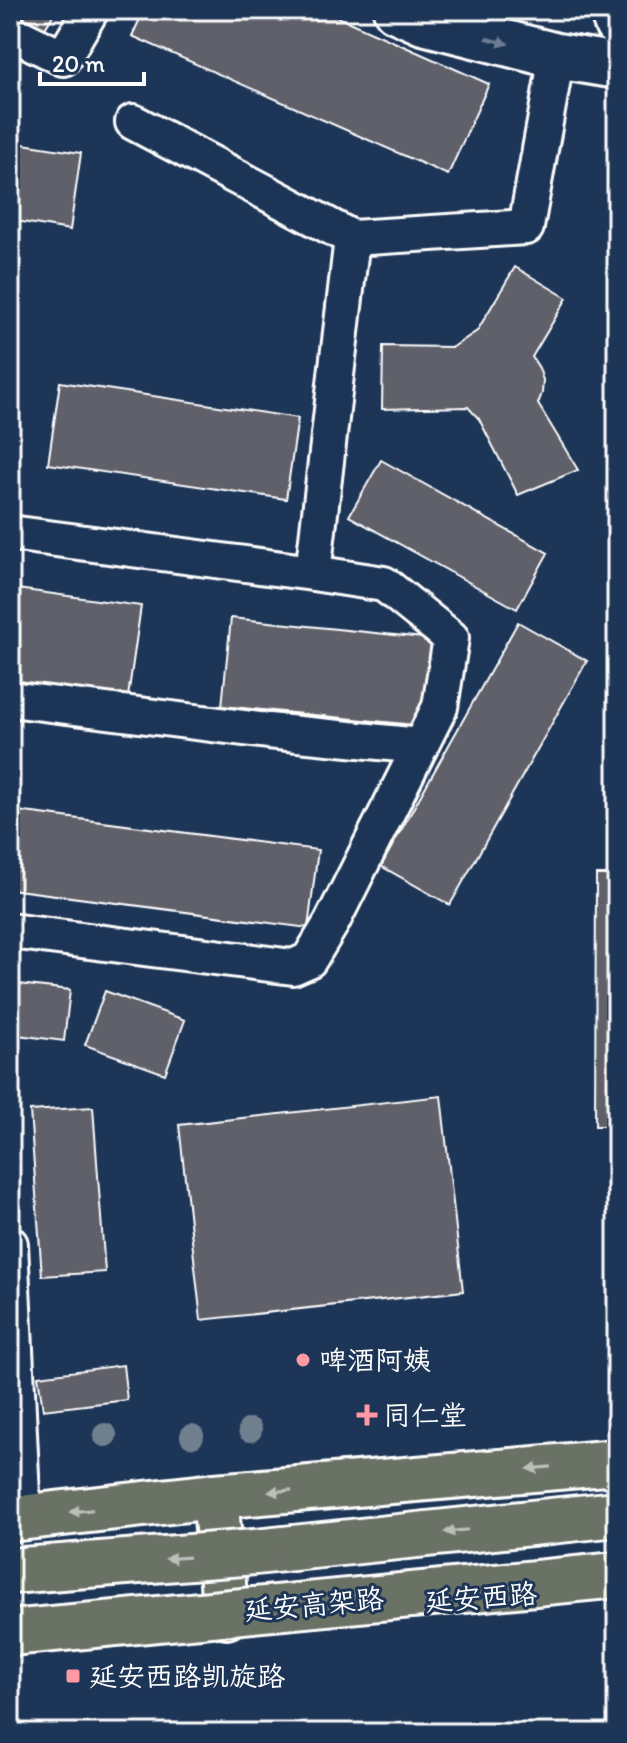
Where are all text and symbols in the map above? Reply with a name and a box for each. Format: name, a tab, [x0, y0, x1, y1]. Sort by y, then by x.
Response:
one-way arrow	[485, 35, 510, 47]
scale bar	[40, 36, 144, 86]
text: 20 m	[52, 49, 105, 78]
place label: 啤酒阿姨	[319, 1343, 431, 1377]
marker: 啤酒阿姨	[294, 1351, 312, 1369]
place label: 同仁堂	[383, 1398, 467, 1432]
marker: 同仁堂	[358, 1406, 376, 1424]
one-way arrow	[526, 1462, 551, 1475]
one-way arrow	[267, 1484, 292, 1497]
one-way arrow	[69, 1505, 94, 1518]
one-way arrow	[443, 1525, 468, 1538]
one-way arrow	[164, 1552, 189, 1565]
street label: 延安西路	[424, 1576, 538, 1618]
street label: 延安高架路	[243, 1581, 385, 1627]
place label: 延安西路凯旋路	[89, 1659, 285, 1693]
marker: 延安西路凯旋路	[64, 1667, 82, 1685]

